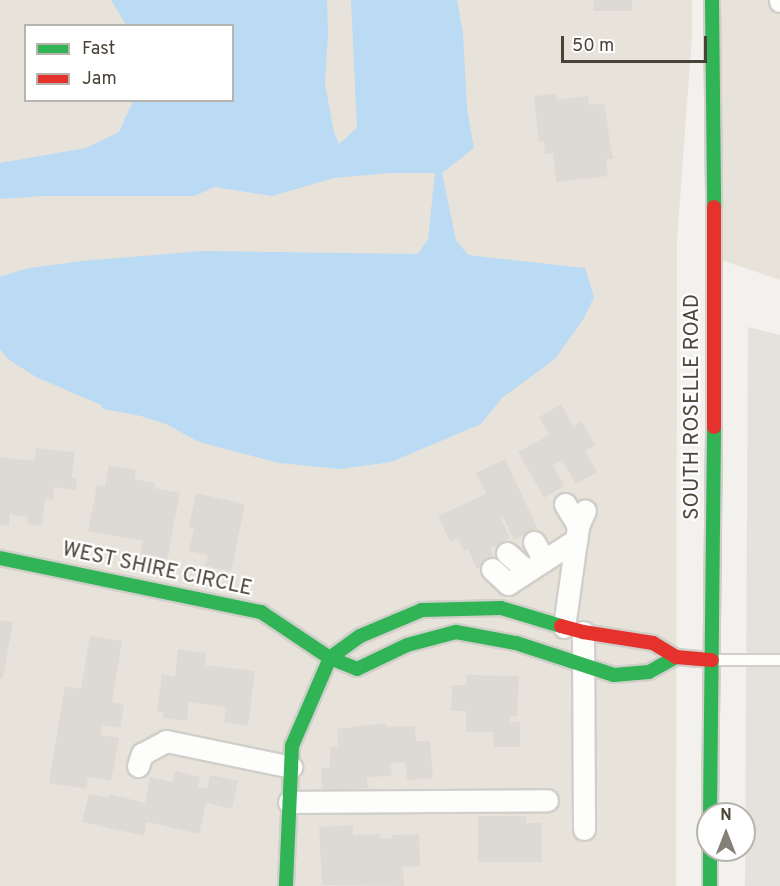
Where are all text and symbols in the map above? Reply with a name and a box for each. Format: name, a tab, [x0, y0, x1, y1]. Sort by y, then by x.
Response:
legend	[24, 24, 234, 102]
scale bar	[564, 24, 710, 62]
text: 50 m	[572, 35, 614, 58]
text: Fast	[82, 38, 115, 61]
text: Jam	[82, 68, 117, 91]
street label: SOUTH ROSELLE ROAD	[680, 294, 706, 520]
street label: WEST SHIRE CIRCLE	[59, 537, 255, 603]
north arrow	[696, 802, 756, 862]
text: N	[720, 806, 732, 826]

